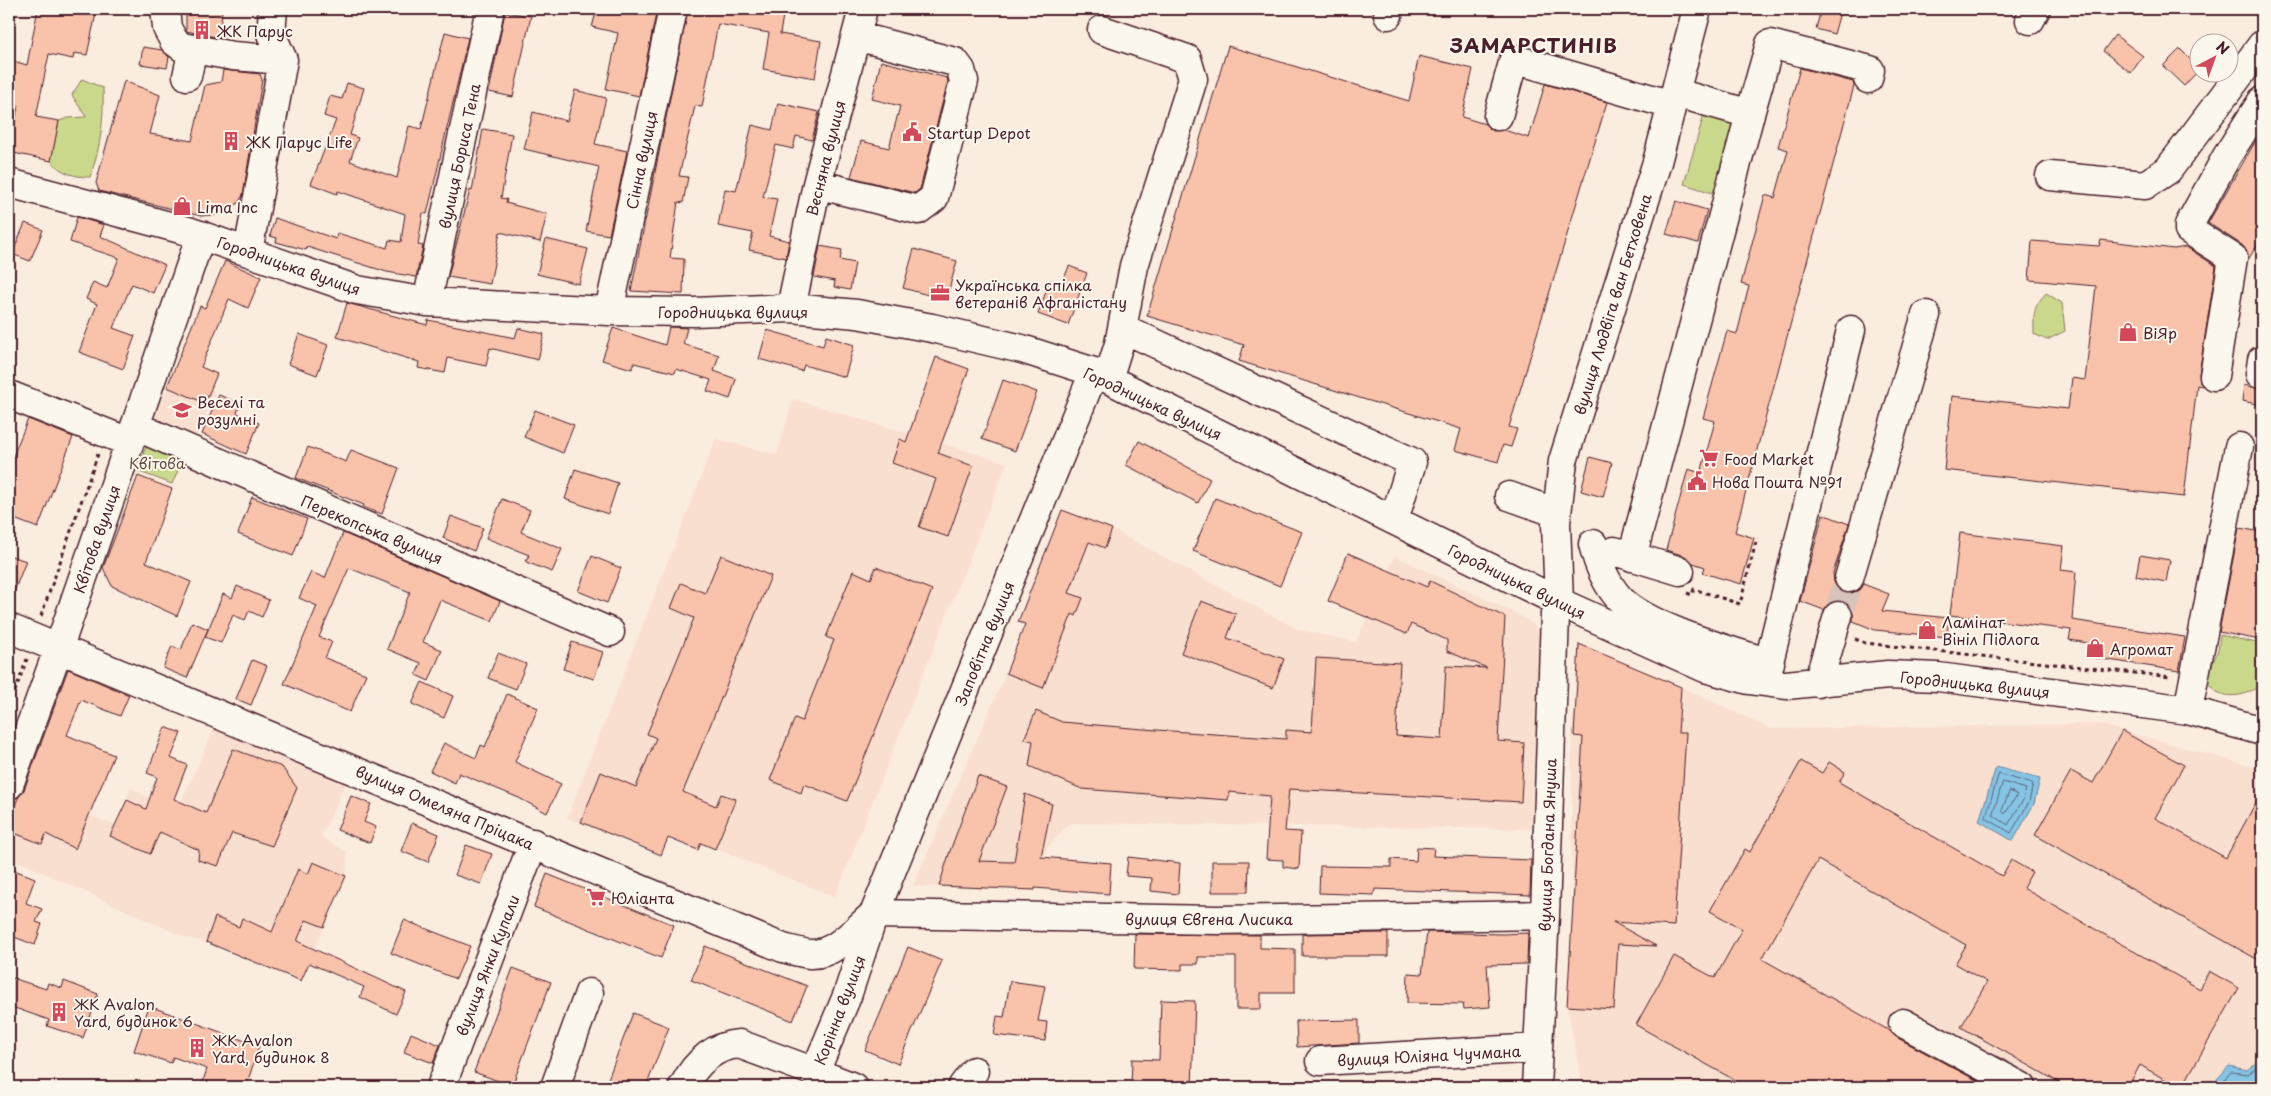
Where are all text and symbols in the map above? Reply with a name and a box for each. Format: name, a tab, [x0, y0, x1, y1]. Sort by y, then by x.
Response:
building icon: ЖК Парус	[191, 19, 213, 41]
place label: ЖК Парус	[216, 19, 293, 42]
district label: ЗАМАРСТИНІВ	[1449, 30, 1618, 60]
north arrow	[2188, 32, 2238, 82]
text: N	[2212, 36, 2234, 59]
street label: вулиця Бориса Тена	[432, 80, 486, 231]
street label: Весняна вулиця	[800, 98, 850, 218]
street label: Сінна вулиця	[619, 109, 663, 211]
public building icon: Startup Depot	[901, 121, 923, 143]
place label: Startup Depot	[927, 121, 1031, 144]
building icon: ЖК Парус Life	[220, 130, 242, 152]
place label: ЖК Парус Life	[245, 130, 352, 153]
street label: вулиця Людвіга ван Бетховена	[1567, 190, 1657, 417]
shop icon: Lima Inc	[171, 195, 193, 217]
place label: Lima Inc	[197, 195, 258, 218]
street label: Городницька вулиця	[214, 230, 364, 300]
place label: Українська спілка ветеранів Афганістану	[955, 273, 1127, 313]
office icon: Українська спілка ветеранів Афганістану	[929, 282, 951, 304]
street label: Городницька вулиця	[658, 300, 808, 323]
shop icon: ВіЯр	[2117, 321, 2139, 343]
place label: ВіЯр	[2143, 321, 2177, 344]
street label: Городницька вулиця	[1080, 361, 1226, 445]
place label: Веселі та розумні	[197, 390, 265, 430]
school or university icon: Веселі та розумні	[171, 399, 193, 421]
supermarket icon: Food Market	[1698, 447, 1720, 469]
place label: Food Market	[1724, 447, 1814, 470]
park label: Квітова	[129, 451, 186, 474]
public building icon: Нова Пошта №91	[1686, 470, 1708, 492]
place label: Нова Пошта №91	[1712, 470, 1842, 493]
street label: Квітова вулиця	[67, 482, 125, 596]
street label: Перекопська вулиця	[297, 489, 447, 569]
street label: Городницька вулиця	[1444, 538, 1590, 624]
street label: Заповітна вулиця	[949, 577, 1019, 709]
place label: Ламінат Вініл Підлога	[1942, 610, 2040, 650]
shop icon: Ламінат Вініл Підлога	[1916, 619, 1938, 641]
shop icon: Агромат	[2084, 637, 2106, 659]
place label: Агромат	[2110, 637, 2174, 660]
street label: Городницька вулиця	[1899, 665, 2051, 703]
street label: вулиця Богдана Януша	[1532, 757, 1562, 932]
street label: вулиця Омеляна Пріцака	[352, 759, 538, 855]
supermarket icon: Юліанта	[585, 886, 607, 908]
place label: Юліанта	[611, 886, 675, 909]
street label: вулиця Янки Купали	[449, 891, 525, 1039]
street label: вулиця Євгена Лисика	[1125, 907, 1294, 930]
street label: Корінна вулиця	[807, 952, 871, 1068]
place label: ЖК Avalon Yard, будинок 6	[73, 992, 193, 1032]
building icon: ЖК Avalon Yard, будинок 6	[48, 1001, 70, 1023]
place label: ЖК Avalon Yard, будинок 8	[211, 1028, 330, 1068]
building icon: ЖК Avalon Yard, будинок 8	[186, 1037, 208, 1059]
street label: вулиця Юліяна Чучмана	[1337, 1039, 1522, 1071]

